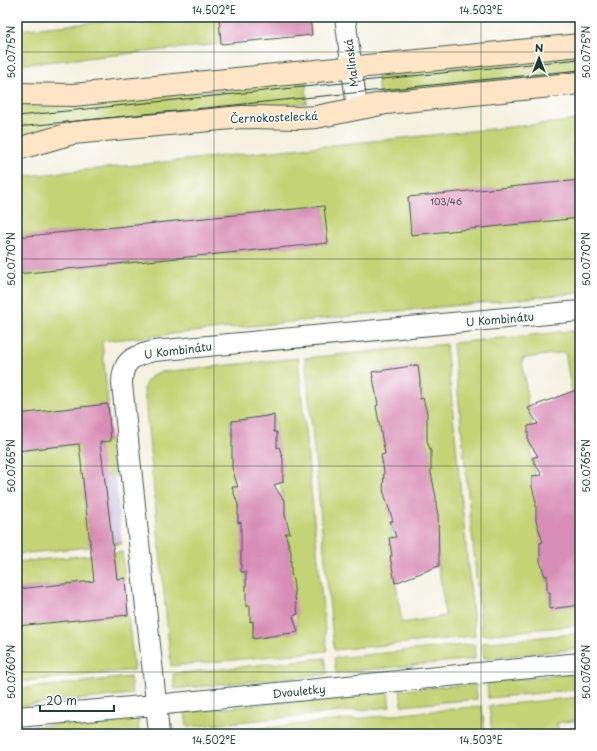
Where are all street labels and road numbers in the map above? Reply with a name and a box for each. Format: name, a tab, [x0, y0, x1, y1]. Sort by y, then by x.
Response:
street label: Malínská	[340, 38, 362, 88]
street label: Černokostelecká	[230, 107, 318, 127]
street label: U Kombinátu	[465, 308, 535, 330]
street label: U Kombinátu	[143, 337, 213, 363]
street label: Dvouletky	[272, 680, 326, 702]

